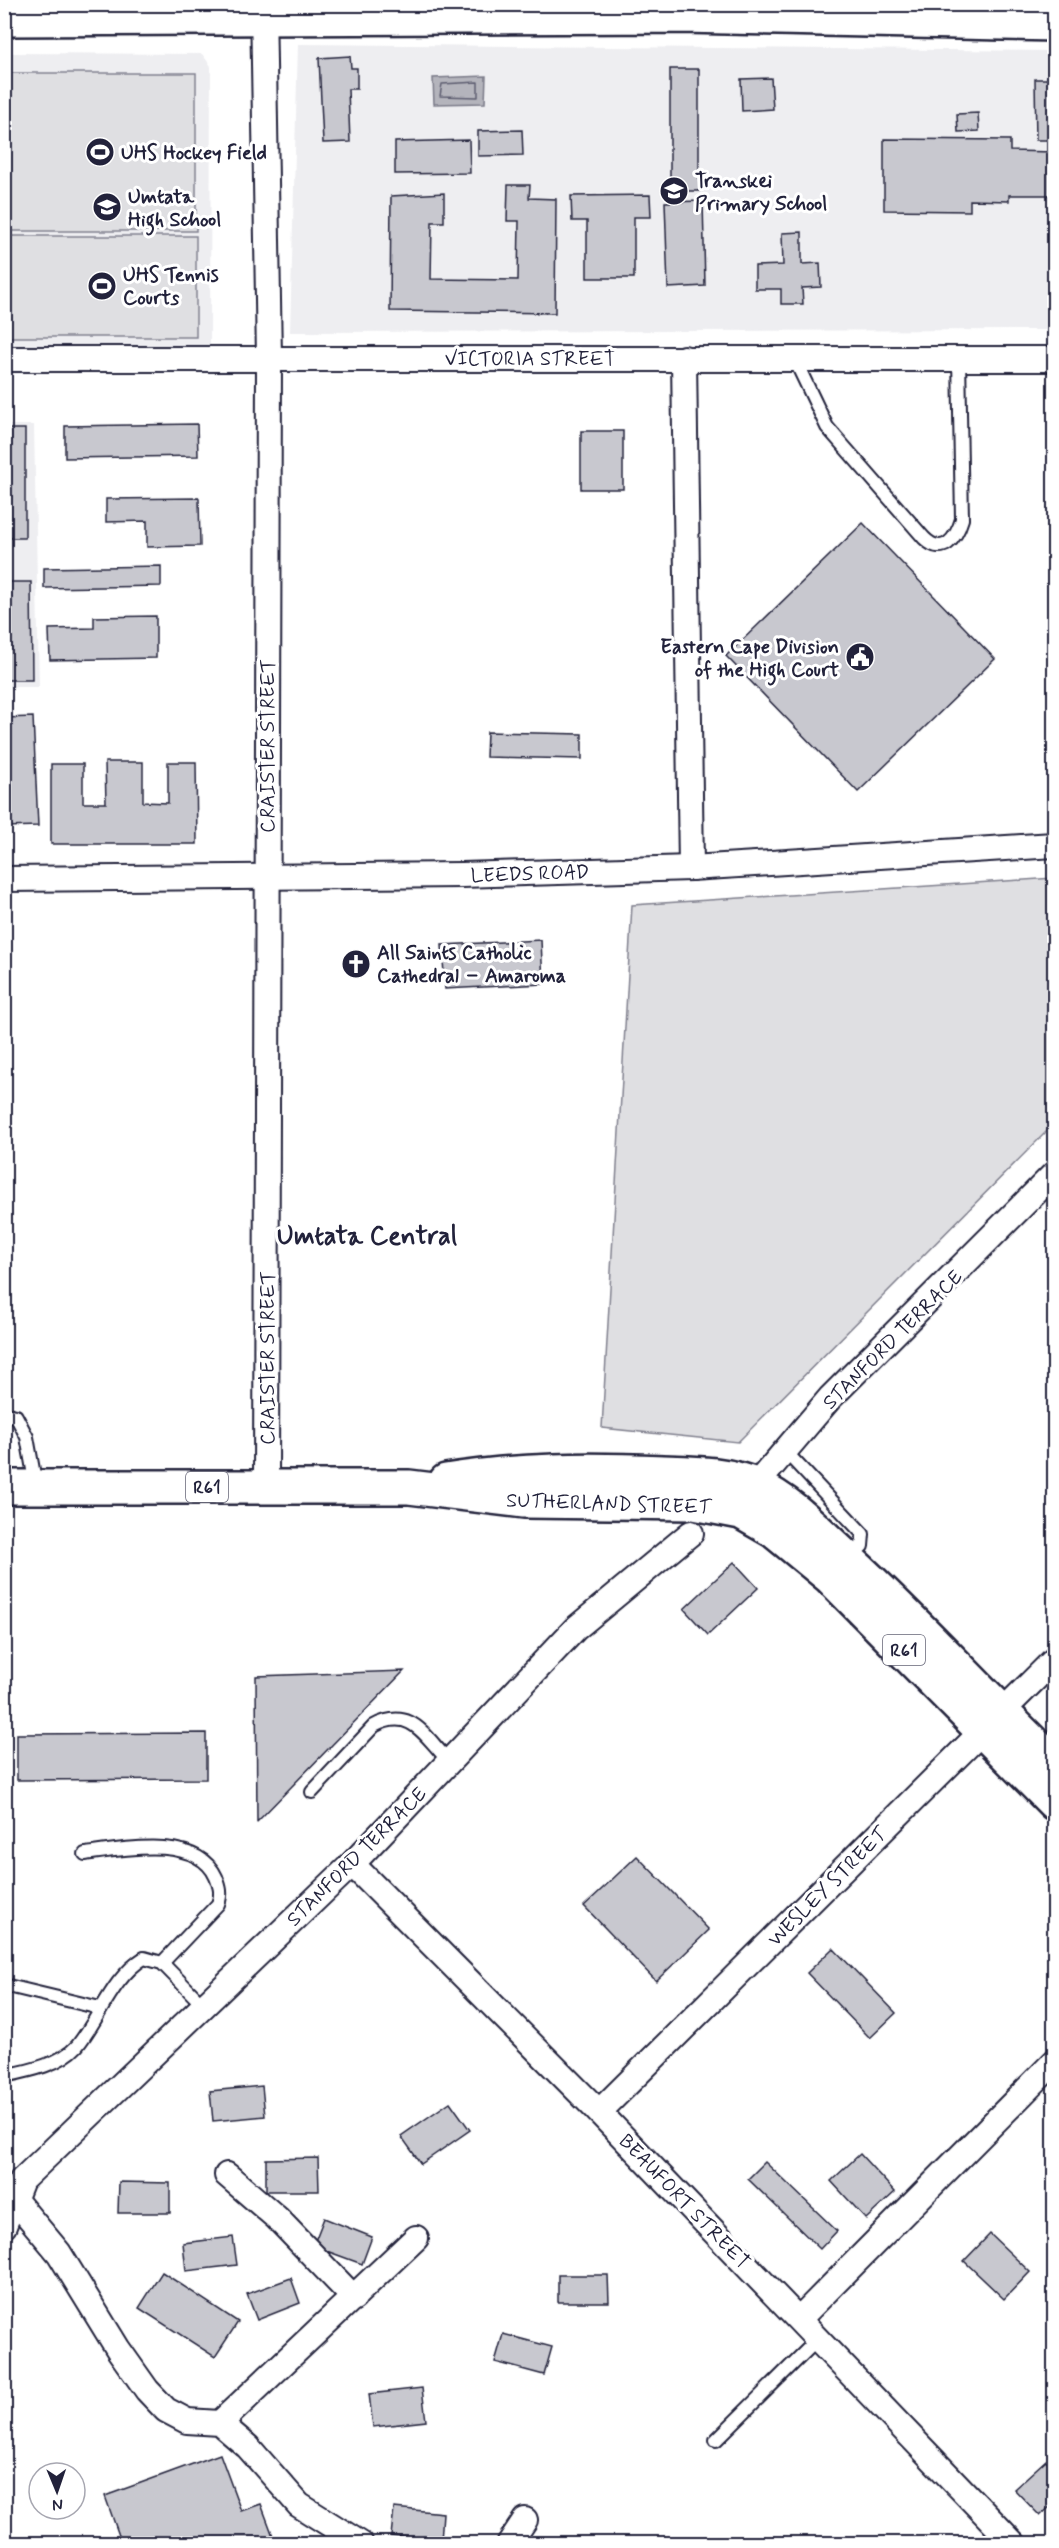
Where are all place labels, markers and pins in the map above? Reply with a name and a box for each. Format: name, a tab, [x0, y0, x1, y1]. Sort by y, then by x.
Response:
sports icon: UHS Hockey Field	[84, 136, 116, 168]
place label: UHS Hockey Field	[121, 140, 267, 167]
place label: Transkei Primary School	[695, 168, 827, 218]
school or university icon: Transkei Primary School	[658, 175, 690, 207]
place label: Umtata High School	[128, 184, 221, 236]
school or university icon: Umtata High School	[91, 191, 123, 223]
place label: UHS Tennis Courts	[123, 262, 219, 312]
sports icon: UHS Tennis Courts	[86, 270, 118, 302]
place label: Eastern Cape Division of the High Court	[660, 634, 840, 686]
public building icon: Eastern Cape Division of the High Court	[844, 641, 876, 673]
place label: All Saints Catholic Cathedral – Amaroma	[377, 940, 566, 990]
church icon: All Saints Catholic Cathedral – Amaroma	[340, 948, 372, 980]

